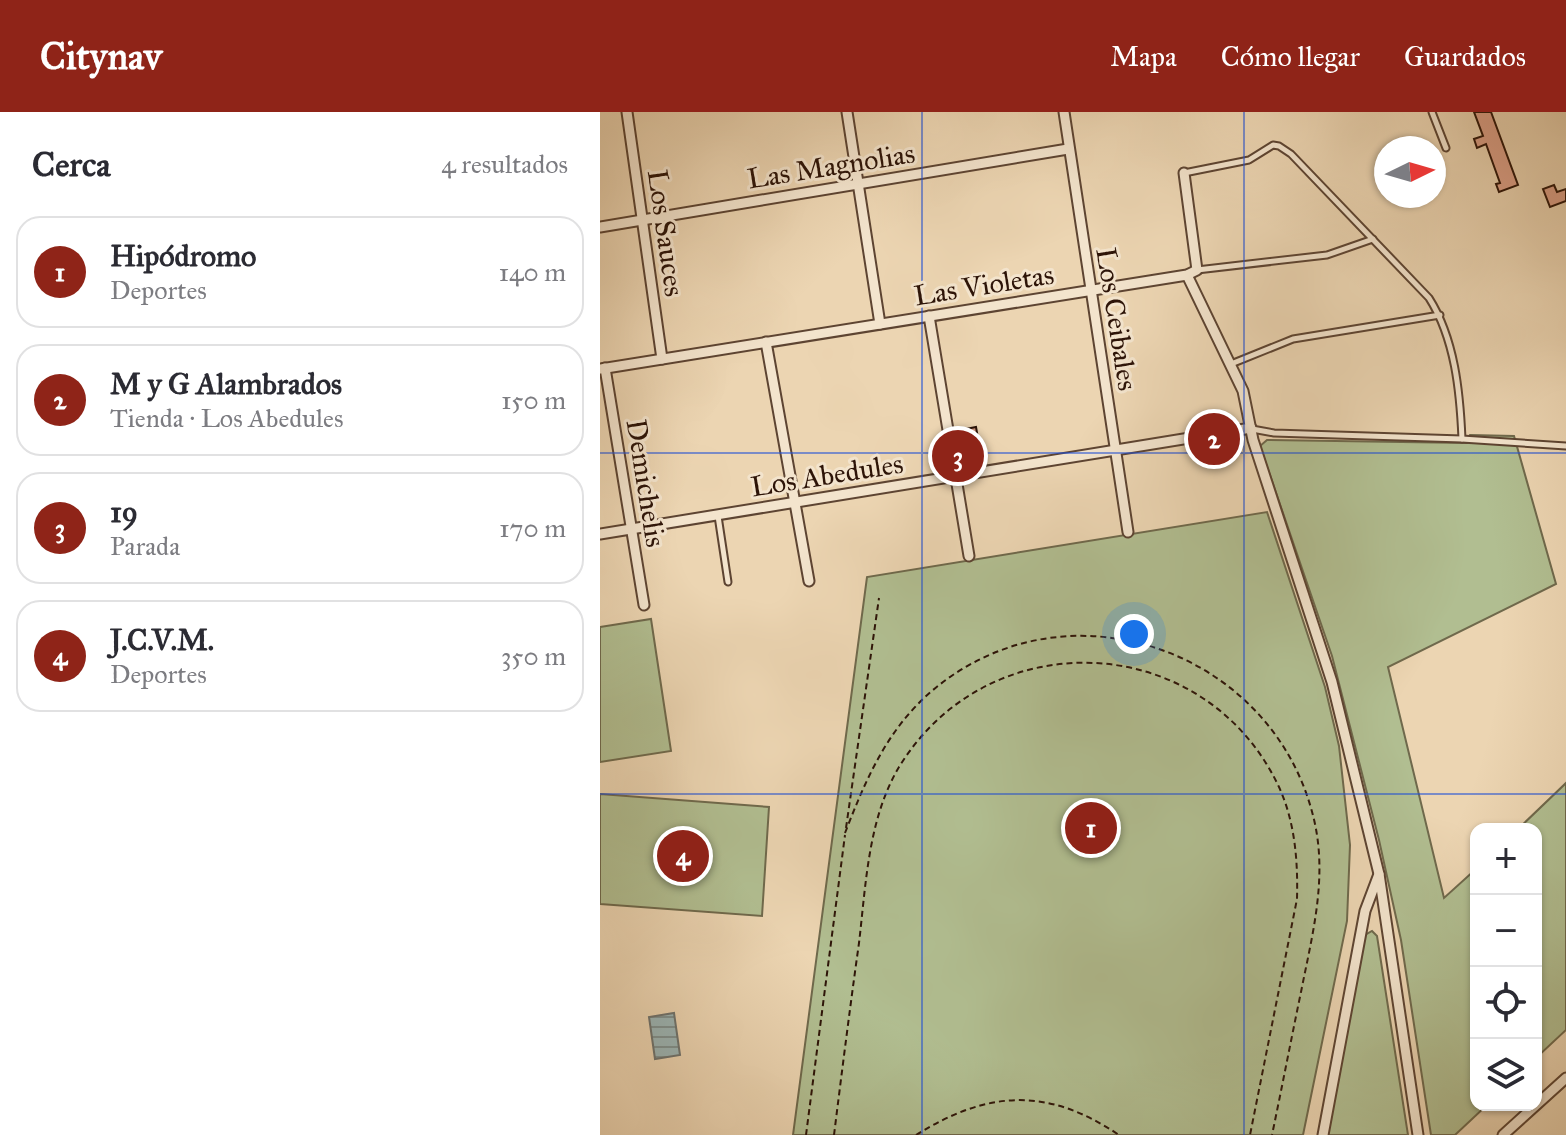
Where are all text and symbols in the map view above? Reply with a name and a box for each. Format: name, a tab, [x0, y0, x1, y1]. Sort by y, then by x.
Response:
text: Citynav	[40, 33, 162, 79]
text: Mapa	[1110, 39, 1177, 74]
text: Cómo llegar	[1221, 39, 1360, 74]
text: Guardados	[1404, 39, 1526, 74]
street label: Las Magnolias	[745, 135, 917, 197]
north arrow	[1374, 136, 1446, 208]
text: Cerca	[32, 144, 111, 185]
text: 4 resultados	[441, 148, 568, 180]
street label: Los Sauces	[640, 167, 692, 299]
text: Hipódromo	[110, 238, 256, 274]
street label: Los Ceibales	[1088, 245, 1146, 393]
text: 1	[55, 256, 65, 288]
text: 140 m	[499, 256, 566, 288]
street label: Las Violetas	[912, 257, 1056, 313]
text: Deportes	[110, 274, 207, 306]
text: M y G Alambrados	[110, 366, 342, 402]
text: 2	[54, 384, 66, 416]
text: 150 m	[501, 384, 566, 416]
text: Tienda · Los Abedules	[110, 402, 343, 434]
pin: 2	[1188, 409, 1240, 469]
street label: Demichelis	[619, 416, 673, 550]
pin: 3	[932, 426, 984, 486]
street label: Los Abedules	[748, 446, 906, 504]
text: 19	[110, 494, 138, 530]
text: 3	[55, 512, 65, 544]
text: 170 m	[499, 512, 566, 544]
text: Parada	[110, 530, 180, 562]
your location	[1114, 614, 1154, 654]
text: J.C.V.M.	[110, 622, 214, 658]
text: 4	[53, 640, 67, 672]
text: 350 m	[501, 640, 566, 672]
text: Deportes	[110, 658, 207, 690]
pin: 1	[1065, 798, 1117, 858]
map controls	[1470, 823, 1542, 1111]
button: +	[1470, 823, 1542, 895]
pin: 4	[657, 826, 709, 886]
button: −	[1470, 895, 1542, 967]
button: locate	[1470, 967, 1542, 1039]
button: layers	[1470, 1039, 1542, 1111]

